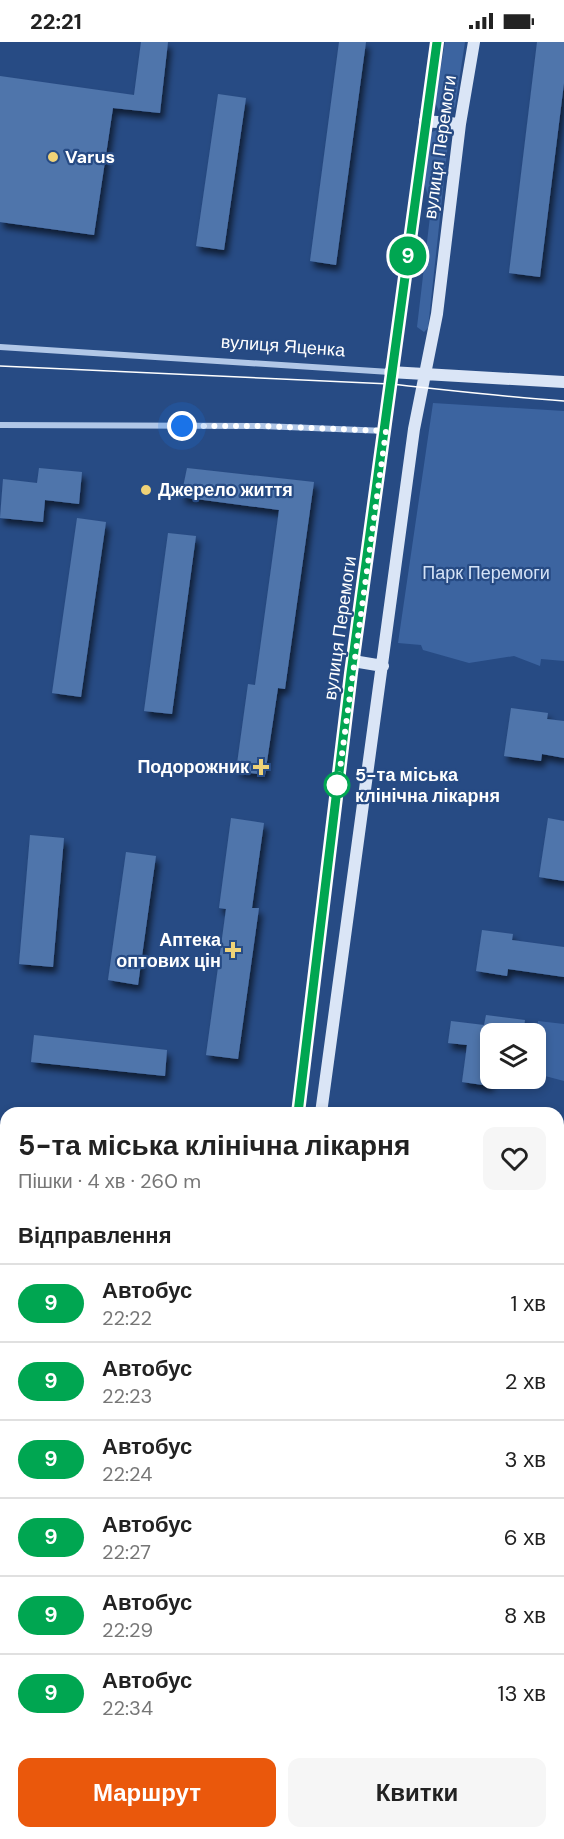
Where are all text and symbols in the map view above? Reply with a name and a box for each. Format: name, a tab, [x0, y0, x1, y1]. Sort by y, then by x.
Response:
text: 22:21	[30, 7, 82, 36]
street label: вулиця Перемоги	[418, 73, 462, 221]
place label: Varus	[65, 145, 115, 169]
marker: Varus	[46, 150, 60, 164]
line badge: 9	[388, 236, 428, 276]
text: 9	[401, 242, 415, 270]
street label: вулиця Яценка	[220, 330, 347, 362]
your location	[167, 411, 197, 441]
place label: Джерело життя	[158, 478, 293, 502]
marker: Джерело життя	[139, 483, 153, 497]
street label: вулиця Перемоги	[318, 554, 362, 702]
park label: Парк Перемоги	[422, 561, 550, 585]
place label: Подорожник	[137, 755, 250, 779]
marker: Подорожник	[254, 760, 268, 774]
place label: 5-та міська клінічна лікарня	[355, 763, 500, 808]
marker: 5-та міська клінічна лікарня	[324, 772, 350, 798]
place label: Аптека оптових цін	[116, 928, 222, 973]
marker: Аптека оптових цін	[226, 943, 240, 957]
map controls	[480, 1023, 546, 1089]
button: layers	[480, 1023, 546, 1089]
text: 5-та міська клінічна лікарня	[18, 1127, 410, 1164]
button: heart	[483, 1127, 546, 1190]
text: Пішки · 4 хв · 260 m	[18, 1168, 201, 1194]
text: Відправлення	[18, 1221, 172, 1250]
text: Автобус	[102, 1276, 192, 1305]
text: 9	[44, 1289, 58, 1317]
text: 1 хв	[511, 1289, 546, 1318]
text: 22:22	[102, 1305, 152, 1331]
text: Автобус	[102, 1354, 192, 1383]
text: 9	[44, 1367, 58, 1395]
text: 2 хв	[505, 1367, 546, 1396]
text: 22:23	[102, 1383, 152, 1409]
text: Автобус	[102, 1432, 192, 1461]
text: 9	[44, 1445, 58, 1473]
text: 3 хв	[504, 1445, 546, 1474]
text: 22:24	[102, 1461, 152, 1487]
text: Автобус	[102, 1510, 192, 1539]
text: 9	[44, 1523, 58, 1551]
text: 6 хв	[504, 1523, 546, 1552]
text: 22:27	[102, 1539, 151, 1565]
text: Автобус	[102, 1588, 192, 1617]
text: 9	[44, 1601, 58, 1629]
text: 8 хв	[504, 1601, 546, 1630]
text: 22:29	[102, 1617, 153, 1643]
text: Автобус	[102, 1666, 192, 1695]
text: 9	[44, 1679, 58, 1707]
text: 13 хв	[498, 1679, 546, 1708]
text: 22:34	[102, 1695, 153, 1721]
button: Маршрут	[18, 1758, 276, 1827]
button: Квитки	[288, 1758, 546, 1827]

